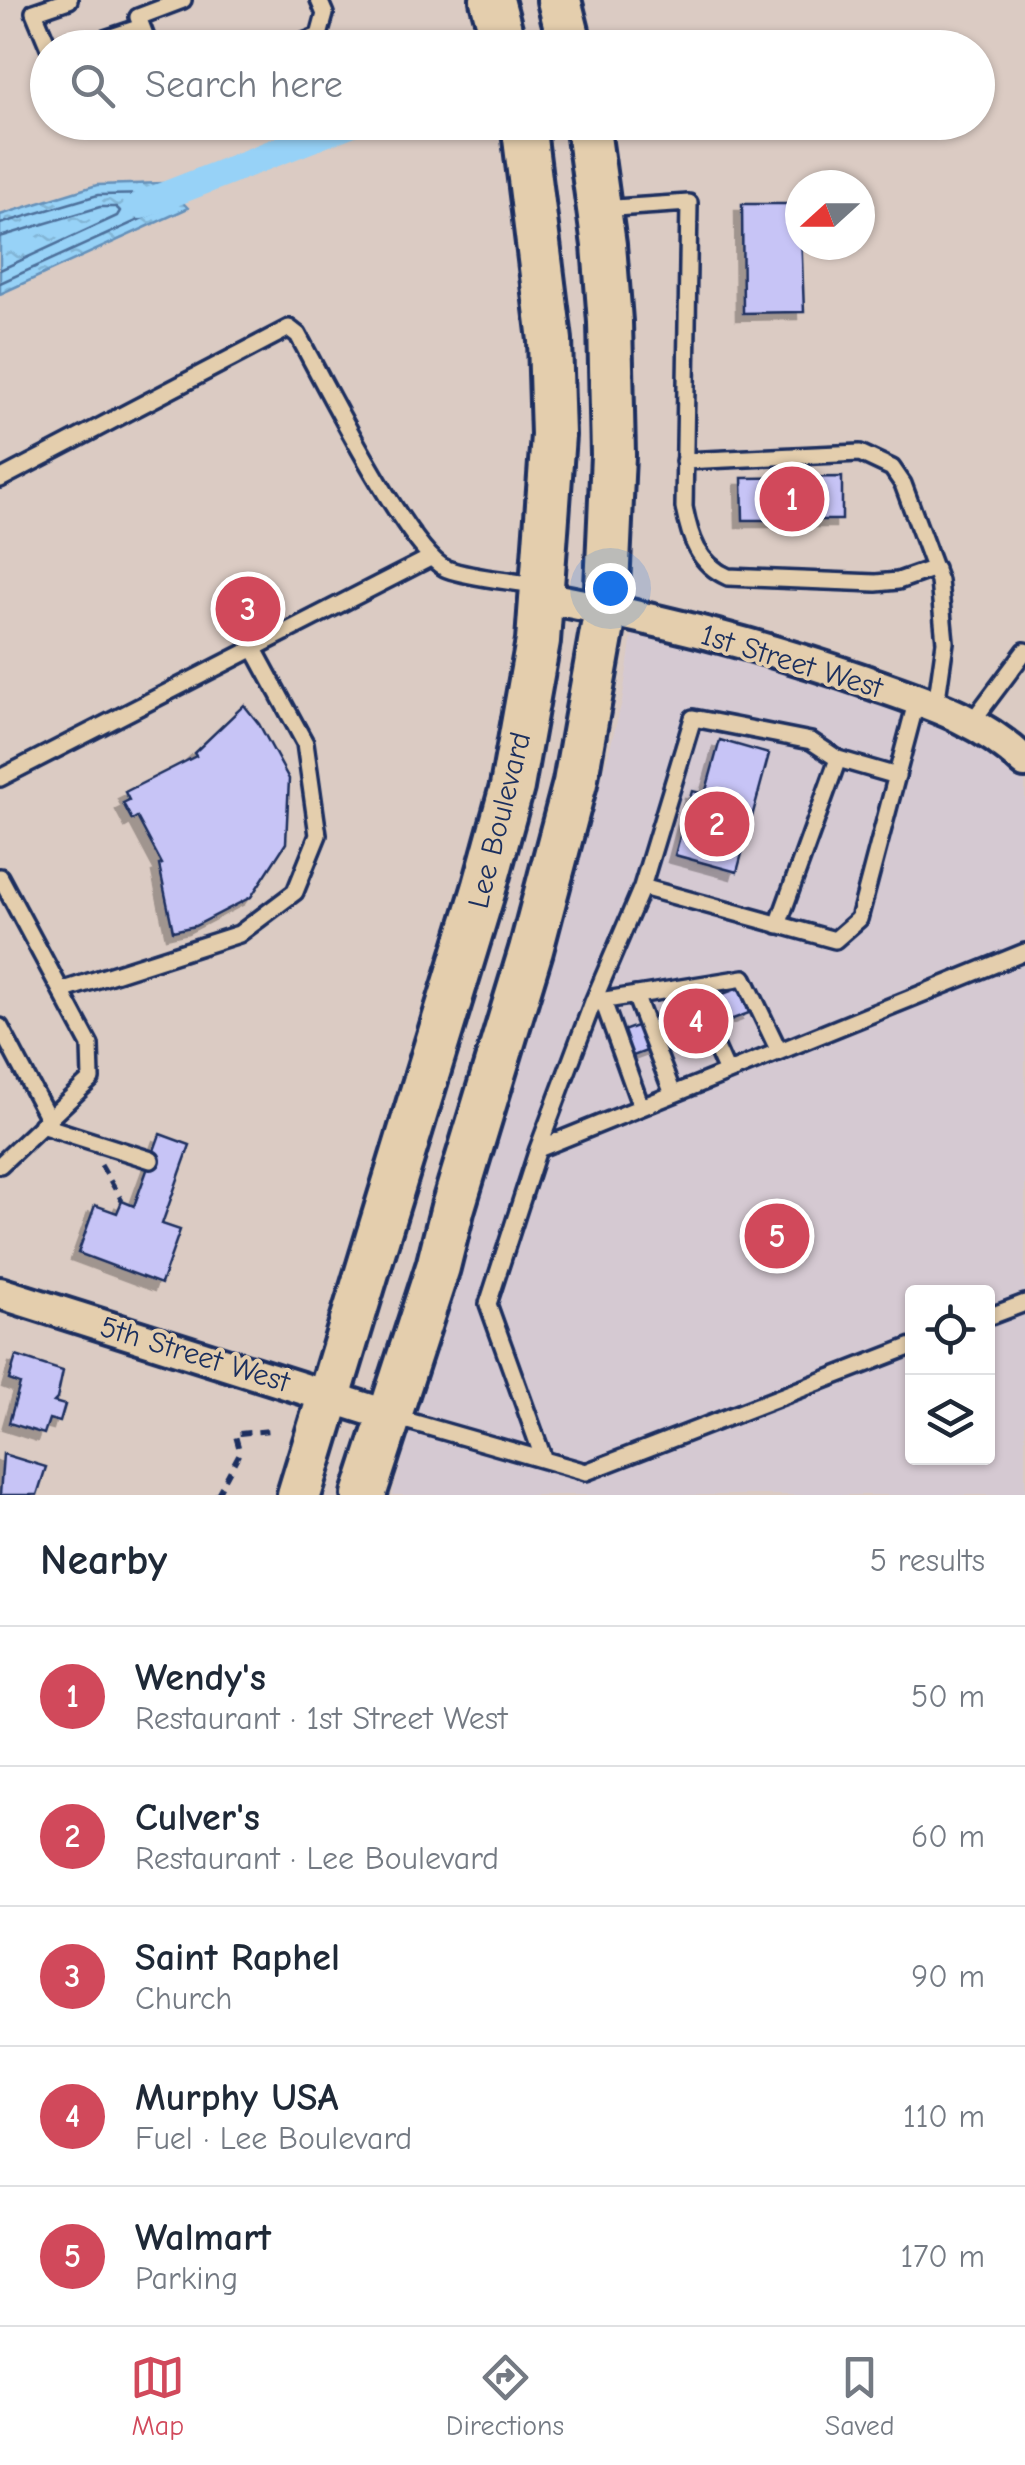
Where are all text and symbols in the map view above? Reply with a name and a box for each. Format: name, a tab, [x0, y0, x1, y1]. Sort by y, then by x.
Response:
search box	[30, 30, 995, 140]
icon: search	[65, 58, 120, 113]
text: Search here	[145, 63, 343, 107]
north arrow	[785, 170, 875, 260]
pin: 1	[760, 462, 824, 536]
your location	[585, 563, 636, 614]
pin: 3	[216, 572, 280, 646]
street label: 1st Street West	[697, 617, 888, 706]
street label: Lee Boulevard	[461, 728, 538, 912]
pin: 2	[684, 786, 750, 862]
pin: 4	[664, 984, 728, 1058]
pin: 5	[744, 1198, 810, 1274]
map controls	[905, 1285, 995, 1465]
button: locate	[905, 1285, 995, 1375]
street label: 5th Street West	[96, 1309, 295, 1400]
button: layers	[905, 1375, 995, 1465]
text: Nearby	[40, 1536, 167, 1585]
text: 5 results	[870, 1542, 985, 1579]
text: Wendy's	[135, 1656, 266, 1700]
text: 1	[66, 1678, 79, 1715]
text: 50 m	[911, 1678, 985, 1715]
text: Restaurant · 1st Street West	[135, 1700, 507, 1737]
text: Culver's	[135, 1796, 260, 1840]
text: 2	[65, 1818, 80, 1855]
text: 60 m	[911, 1818, 985, 1855]
text: Restaurant · Lee Boulevard	[135, 1840, 499, 1877]
text: Saint Raphel	[135, 1936, 340, 1980]
text: 3	[65, 1958, 80, 1995]
text: 90 m	[911, 1958, 985, 1995]
text: Church	[135, 1980, 232, 2017]
text: Murphy USA	[135, 2076, 339, 2120]
text: 4	[65, 2098, 80, 2135]
text: 110 m	[903, 2098, 985, 2135]
text: Fuel · Lee Boulevard	[135, 2120, 412, 2157]
text: Walmart	[135, 2216, 271, 2260]
text: 5	[64, 2238, 81, 2275]
text: 170 m	[901, 2238, 985, 2275]
text: Parking	[135, 2260, 238, 2297]
tab: Map	[130, 2350, 185, 2442]
tab: Directions	[446, 2350, 564, 2442]
tab: Saved	[825, 2350, 895, 2442]

